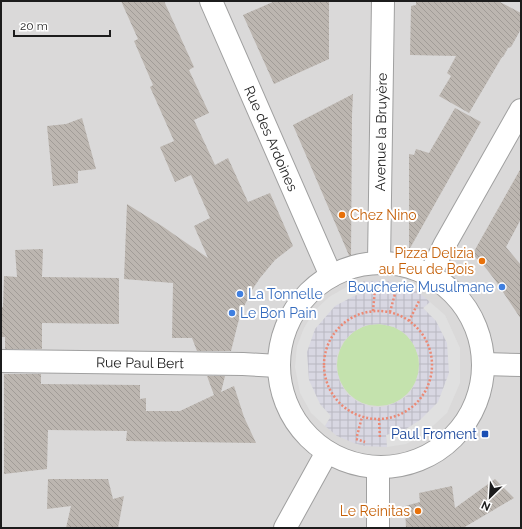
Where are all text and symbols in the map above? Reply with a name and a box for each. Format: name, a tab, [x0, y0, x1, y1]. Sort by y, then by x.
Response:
scale bar	[14, 12, 110, 38]
text: 20 m	[20, 19, 48, 33]
street label: Avenue la Bruyère	[372, 72, 390, 192]
street label: Rue des Ardoines	[241, 83, 301, 194]
place label: Chez Nino	[350, 207, 417, 223]
marker: Chez Nino	[337, 210, 347, 220]
place label: Pizza Delizia au Feu de Bois	[379, 245, 474, 277]
marker: Pizza Delizia au Feu de Bois	[477, 256, 487, 266]
place label: Boucherie Musulmane	[348, 279, 494, 295]
marker: Boucherie Musulmane	[497, 282, 507, 292]
place label: La Tonnelle	[248, 286, 323, 302]
marker: La Tonnelle	[235, 289, 245, 299]
place label: Le Bon Pain	[240, 305, 317, 321]
marker: Le Bon Pain	[227, 308, 237, 318]
street label: Rue Paul Bert	[96, 354, 184, 371]
place label: Paul Froment	[391, 426, 477, 442]
marker: Paul Froment	[480, 429, 490, 439]
north arrow	[470, 477, 510, 517]
text: N	[479, 498, 493, 513]
place label: Le Reinitas	[340, 503, 410, 519]
marker: Le Reinitas	[413, 506, 423, 516]

